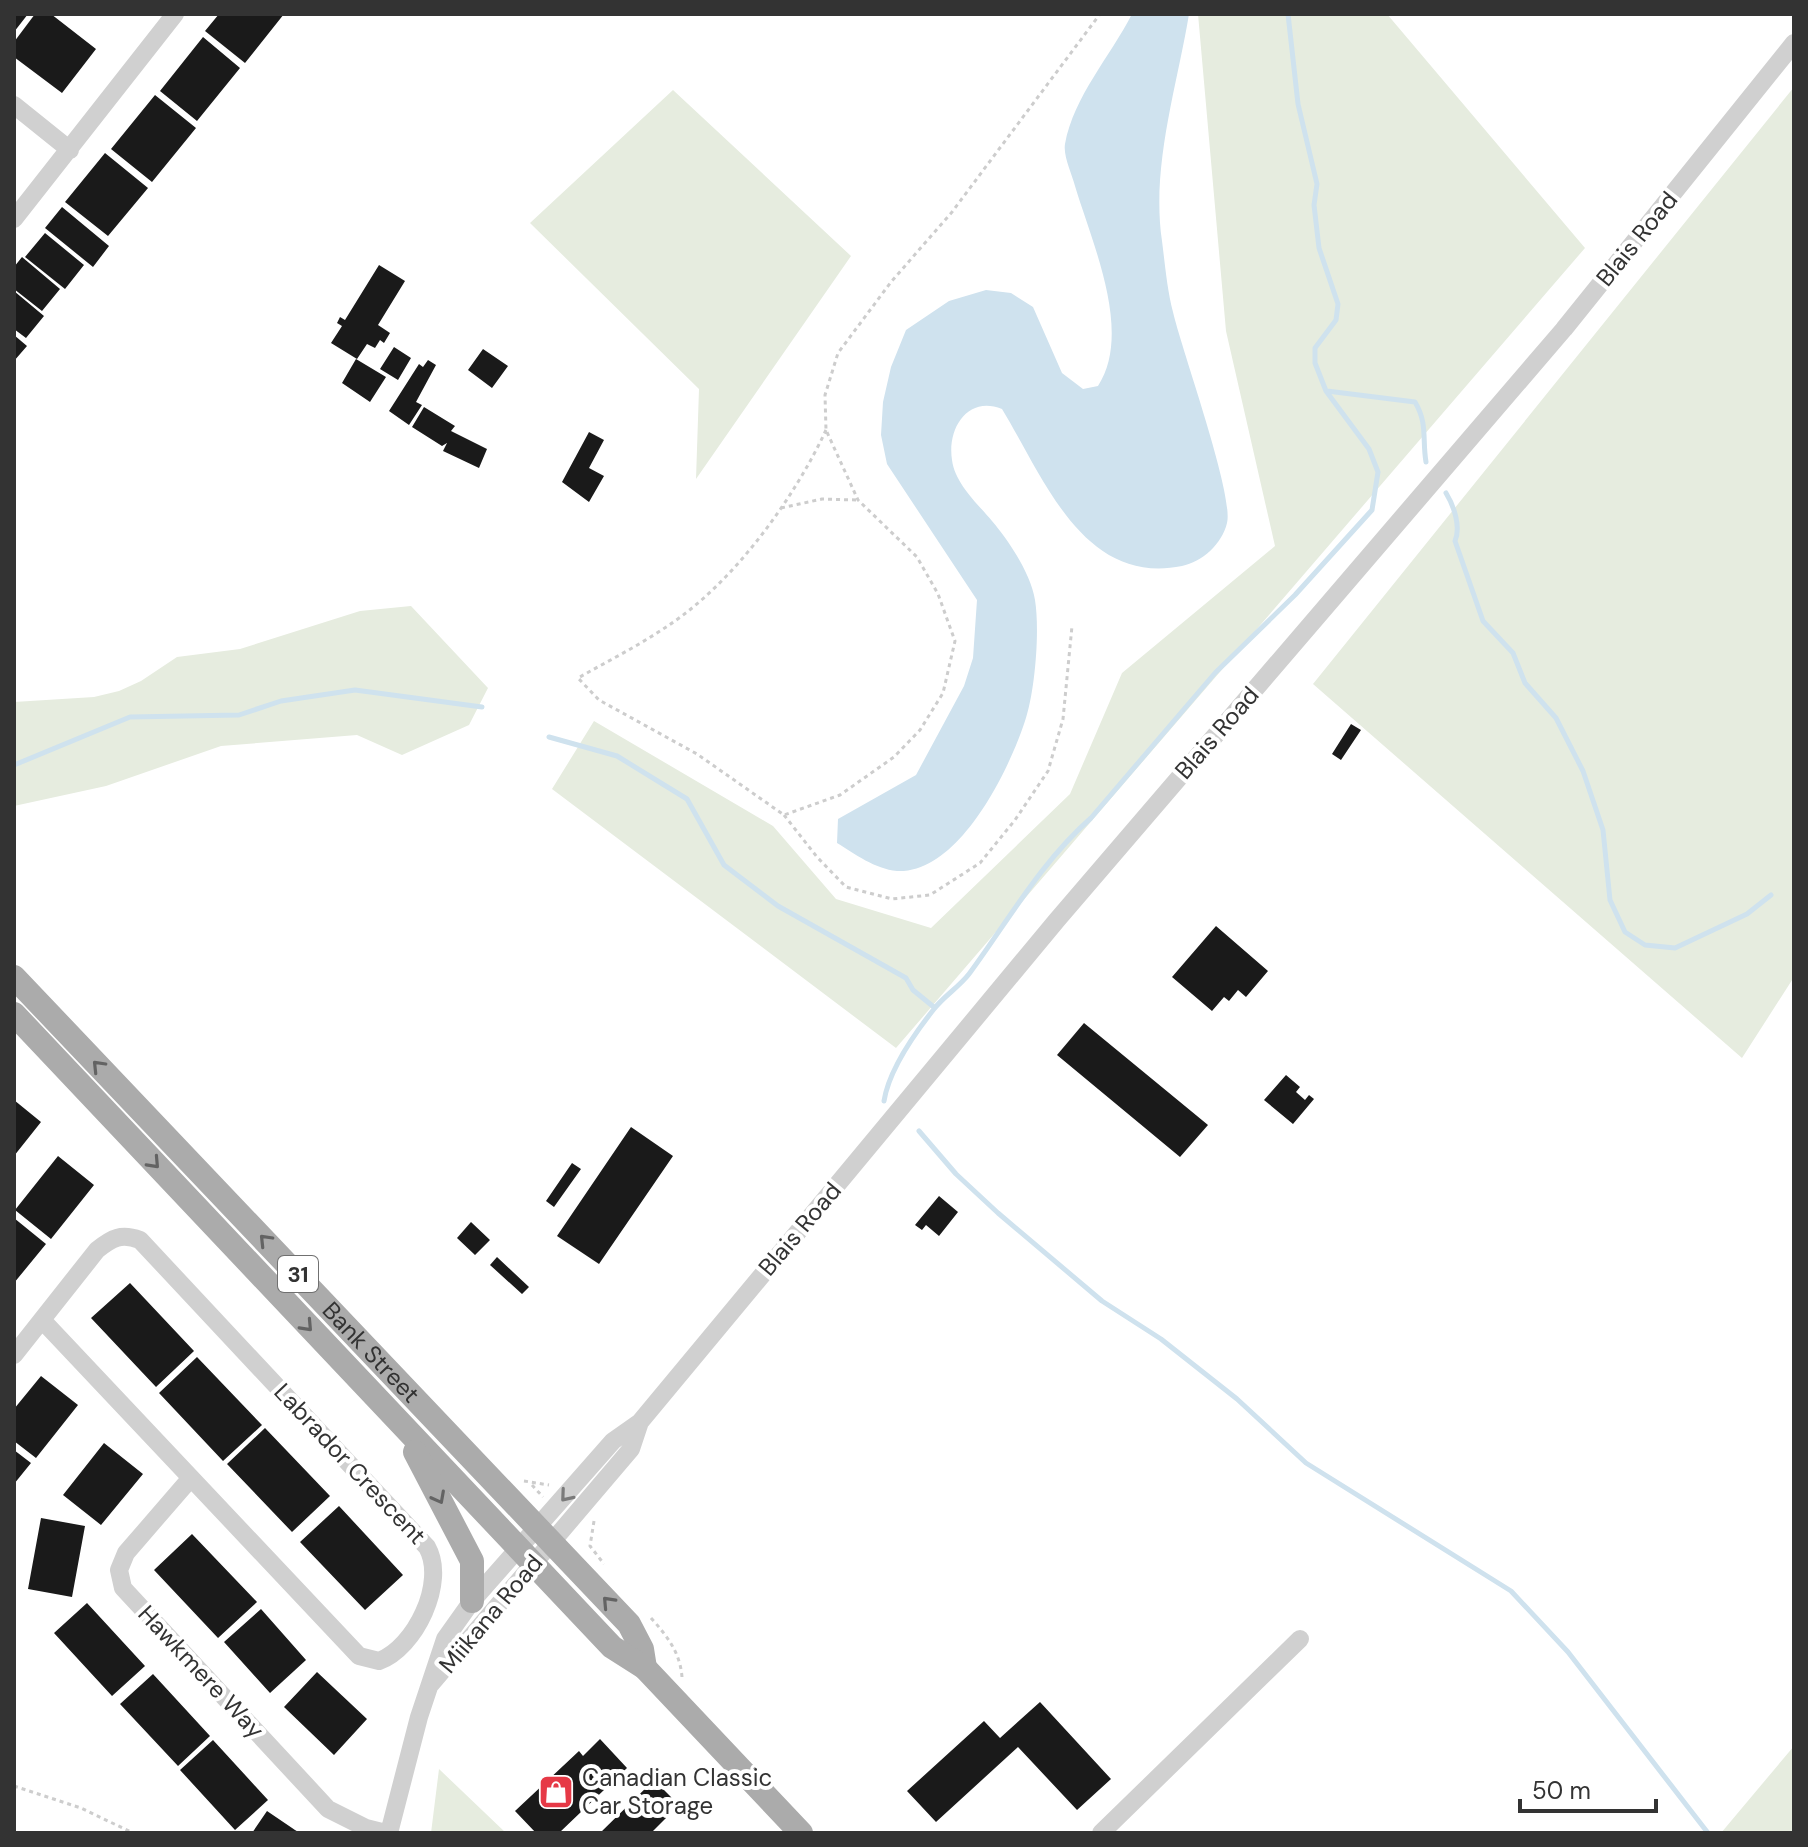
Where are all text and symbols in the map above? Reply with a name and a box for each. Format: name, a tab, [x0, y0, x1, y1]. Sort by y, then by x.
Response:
street label: Blais Road	[1589, 185, 1684, 292]
street label: Blais Road	[1168, 680, 1265, 785]
one-way arrow	[94, 1060, 108, 1075]
one-way arrow	[144, 1153, 158, 1168]
street label: Blais Road	[751, 1175, 848, 1282]
one-way arrow	[259, 1235, 274, 1249]
road number: 31	[278, 1256, 318, 1292]
street label: Bank Street	[316, 1295, 427, 1409]
one-way arrow	[298, 1317, 312, 1332]
street label: Labrador Crescent	[268, 1377, 433, 1551]
one-way arrow	[561, 1486, 576, 1501]
one-way arrow	[429, 1490, 444, 1504]
street label: Miikana Road	[432, 1548, 549, 1680]
one-way arrow	[603, 1596, 617, 1611]
street label: Hawkmere Way	[132, 1599, 271, 1745]
place label: Canadian Classic Car Storage	[582, 1762, 772, 1821]
scale bar	[1520, 1763, 1656, 1813]
shop icon: Canadian Classic Car Storage	[537, 1773, 575, 1811]
text: 50 m	[1532, 1775, 1591, 1806]

